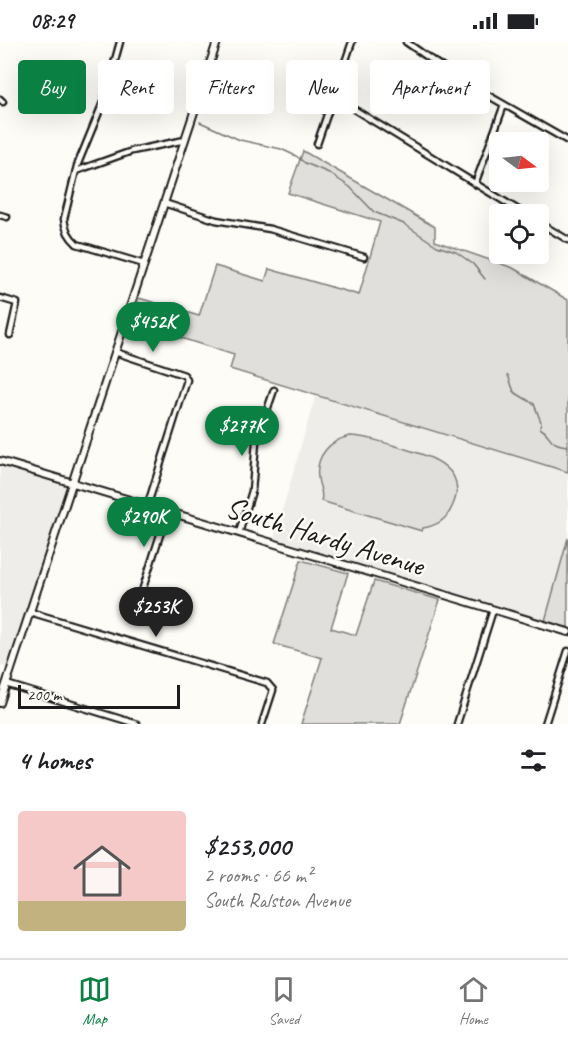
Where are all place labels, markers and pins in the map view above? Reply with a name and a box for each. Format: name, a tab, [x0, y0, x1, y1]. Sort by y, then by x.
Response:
pin: $452K	[111, 302, 195, 353]
pin: $277K	[200, 406, 284, 457]
pin: $290K	[102, 497, 186, 548]
pin: $253K	[114, 587, 198, 638]

